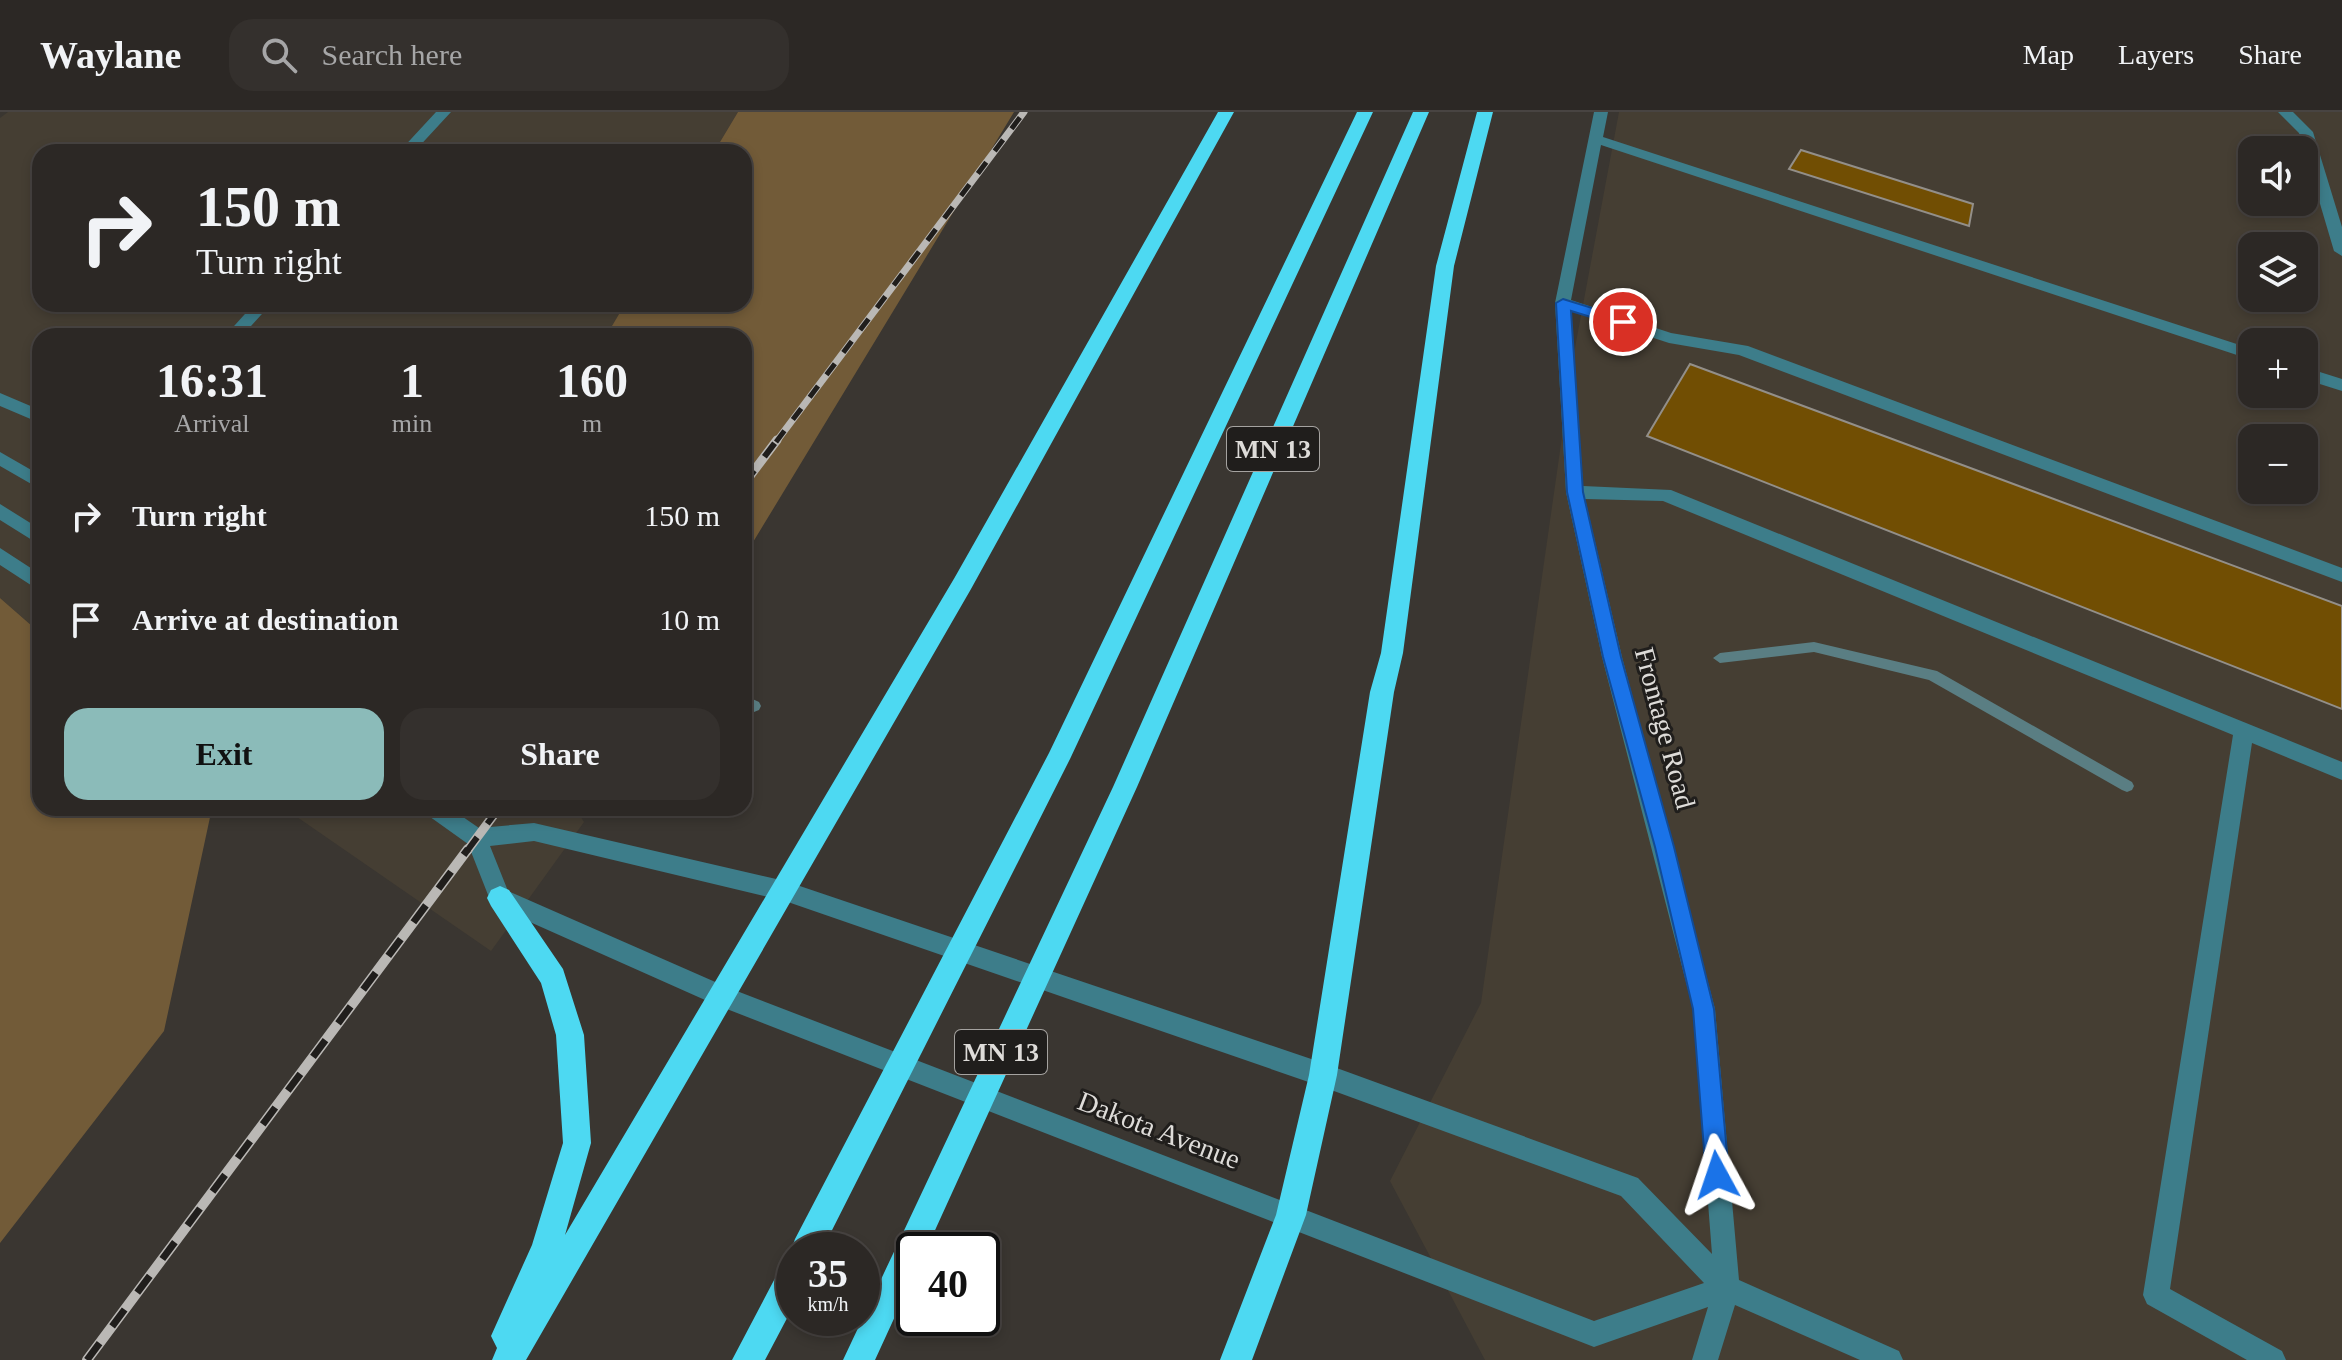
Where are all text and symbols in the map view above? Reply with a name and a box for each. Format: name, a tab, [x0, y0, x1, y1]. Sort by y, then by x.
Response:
search box	[229, 19, 789, 91]
icon: search	[257, 33, 301, 77]
text: Waylane	[40, 34, 181, 76]
text: Search here	[321, 38, 462, 71]
text: Map	[2023, 39, 2074, 70]
text: Layers	[2118, 39, 2194, 70]
text: Share	[2238, 39, 2302, 70]
map controls	[2238, 136, 2318, 504]
button: sound	[2238, 136, 2318, 216]
icon: right	[64, 176, 168, 280]
text: 150 m	[196, 176, 341, 238]
button: layers	[2238, 232, 2318, 312]
text: Turn right	[196, 242, 342, 282]
pin	[1589, 288, 1657, 356]
icon: arrive	[1601, 300, 1645, 344]
button: +	[2238, 328, 2318, 408]
text: 16:31	[156, 354, 268, 407]
text: 1	[400, 354, 424, 407]
text: 160	[556, 354, 628, 407]
text: Arrival	[174, 409, 249, 438]
text: min	[392, 409, 432, 438]
text: m	[582, 409, 602, 438]
button: −	[2238, 424, 2318, 504]
road number: MN 13	[1227, 427, 1319, 471]
icon: right	[64, 494, 108, 538]
text: Turn right	[132, 499, 267, 532]
text: 150 m	[644, 499, 720, 532]
icon: arrive	[64, 598, 108, 642]
text: Arrive at destination	[132, 603, 399, 636]
text: 10 m	[659, 603, 720, 636]
street label: Frontage Road	[1629, 644, 1701, 812]
button: Exit	[64, 708, 384, 800]
button: Share	[400, 708, 720, 800]
road number: MN 13	[955, 1030, 1047, 1074]
street label: Dakota Avenue	[1073, 1085, 1245, 1175]
position arrow	[1675, 1133, 1759, 1217]
speed limit sign: 40	[896, 1232, 1000, 1336]
text: 35	[808, 1251, 848, 1296]
text: km/h	[807, 1293, 849, 1315]

